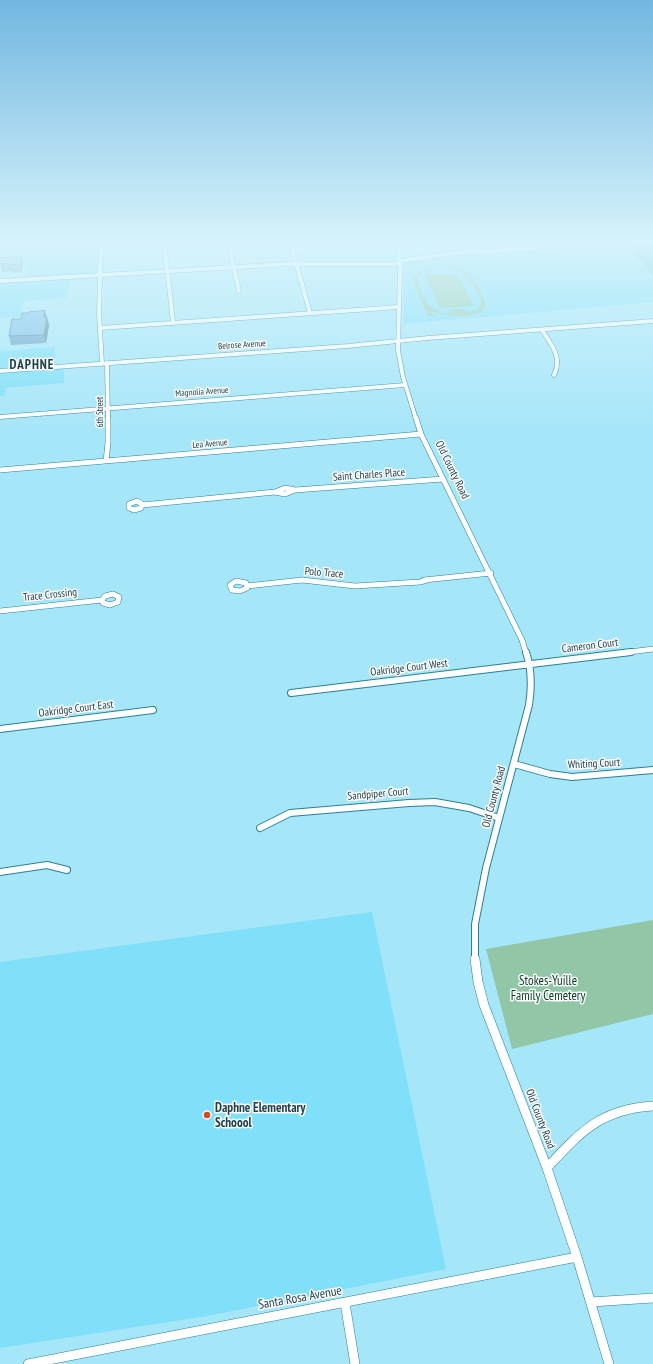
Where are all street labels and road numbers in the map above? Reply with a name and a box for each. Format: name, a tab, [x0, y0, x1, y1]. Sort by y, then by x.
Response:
street label: Belrose Avenue	[218, 338, 266, 352]
street label: Magnolia Avenue	[175, 385, 229, 399]
street label: 6th Street	[95, 396, 105, 428]
street label: Lea Avenue	[192, 437, 228, 451]
street label: Old County Road	[432, 439, 472, 501]
street label: Saint Charles Place	[332, 466, 406, 484]
street label: Polo Trace	[304, 565, 344, 581]
street label: Trace Crossing	[22, 586, 78, 604]
street label: Cameron Court	[561, 636, 619, 656]
street label: Oakridge Court West	[370, 657, 448, 679]
street label: Oakridge Court East	[38, 698, 114, 720]
street label: Whiting Court	[567, 756, 621, 772]
street label: Old County Road	[479, 765, 509, 829]
street label: Sandpiper Court	[347, 785, 409, 803]
street label: Old County Road	[523, 1087, 557, 1151]
street label: Santa Rosa Avenue	[257, 1283, 343, 1313]

